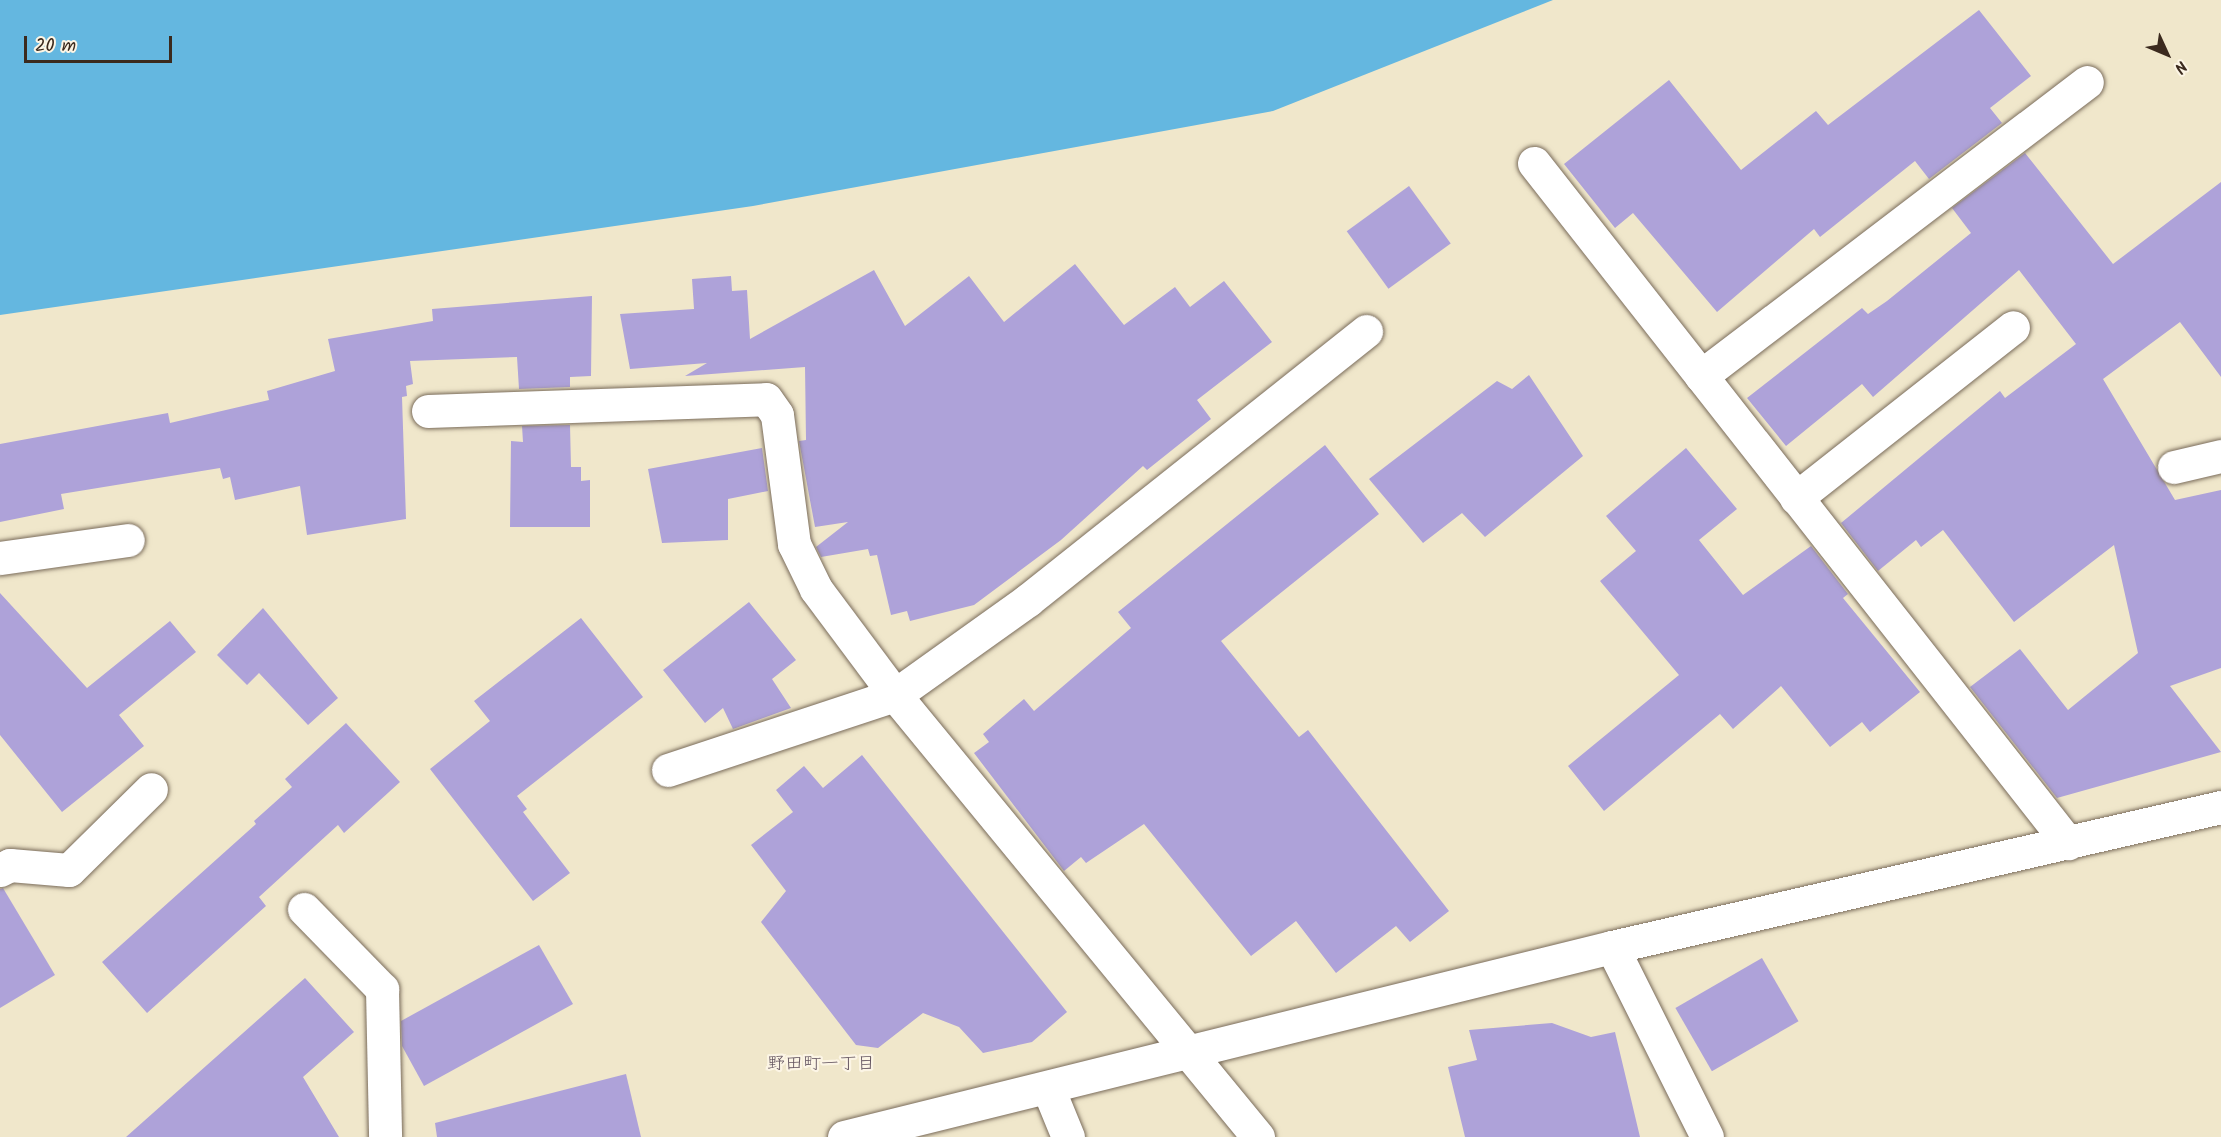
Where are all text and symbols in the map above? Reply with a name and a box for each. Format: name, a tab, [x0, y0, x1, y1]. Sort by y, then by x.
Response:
scale bar	[27, 24, 176, 62]
north arrow	[2137, 24, 2197, 84]
text: 20 m	[35, 32, 76, 61]
text: N	[2168, 55, 2193, 79]
district label: 野田町一丁目	[767, 1054, 875, 1076]

